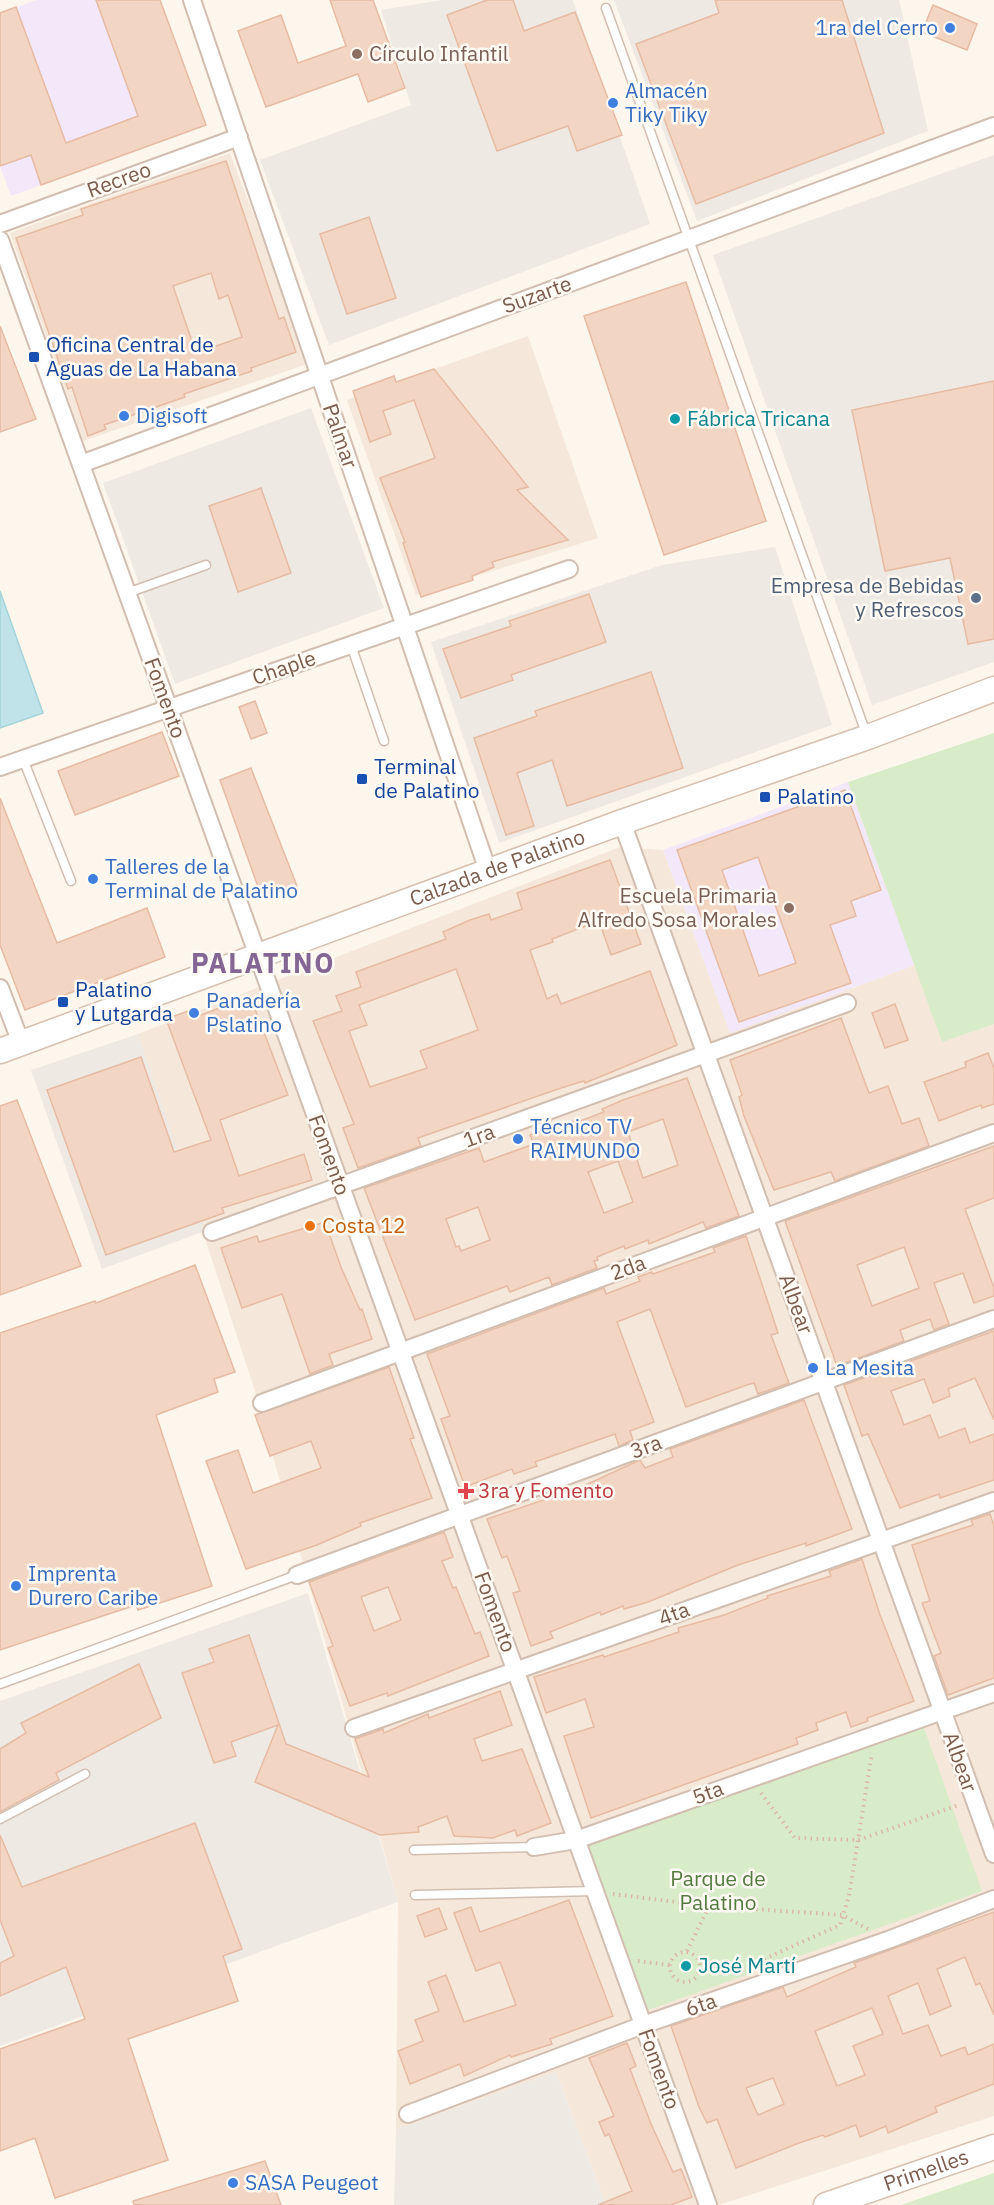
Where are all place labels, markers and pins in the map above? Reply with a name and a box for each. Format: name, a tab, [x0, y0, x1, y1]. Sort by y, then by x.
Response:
place label: 1ra del Cerro	[816, 13, 938, 41]
marker: 1ra del Cerro	[943, 21, 957, 35]
place label: Círculo Infantil	[369, 39, 509, 67]
marker: Círculo Infantil	[350, 47, 364, 61]
place label: Almacén Tiky Tiky	[625, 76, 708, 128]
marker: Almacén Tiky Tiky	[606, 96, 620, 110]
place label: Oficina Central de Aguas de La Habana	[46, 330, 237, 382]
marker: Oficina Central de Aguas de La Habana	[27, 350, 41, 364]
place label: Digisoft	[136, 401, 208, 429]
place label: Fábrica Tricana	[687, 404, 830, 432]
marker: Digisoft	[117, 409, 131, 423]
marker: Fábrica Tricana	[668, 412, 682, 426]
place label: Empresa de Bebidas y Refrescos	[771, 571, 964, 623]
marker: Empresa de Bebidas y Refrescos	[969, 591, 983, 605]
place label: Terminal de Palatino	[374, 752, 480, 804]
marker: Terminal de Palatino	[355, 772, 369, 786]
place label: Palatino	[777, 782, 854, 810]
marker: Palatino	[758, 790, 772, 804]
place label: Talleres de la Terminal de Palatino	[105, 852, 298, 904]
marker: Talleres de la Terminal de Palatino	[86, 872, 100, 886]
place label: Escuela Primaria Alfredo Sosa Morales	[578, 881, 777, 933]
marker: Escuela Primaria Alfredo Sosa Morales	[782, 901, 796, 915]
place label: Palatino y Lutgarda	[75, 975, 173, 1027]
place label: Panadería Pslatino	[206, 986, 301, 1038]
marker: Palatino y Lutgarda	[56, 995, 70, 1009]
marker: Panadería Pslatino	[187, 1006, 201, 1020]
place label: Técnico TV RAIMUNDO	[530, 1112, 640, 1164]
marker: Técnico TV RAIMUNDO	[511, 1132, 525, 1146]
place label: Costa 12	[322, 1211, 406, 1239]
marker: Costa 12	[303, 1219, 317, 1233]
place label: La Mesita	[825, 1353, 914, 1381]
marker: La Mesita	[806, 1361, 820, 1375]
place label: 3ra y Fomento	[478, 1476, 614, 1504]
marker: 3ra y Fomento	[459, 1484, 473, 1498]
place label: Imprenta Durero Caribe	[28, 1559, 158, 1611]
marker: Imprenta Durero Caribe	[9, 1579, 23, 1593]
place label: José Martí	[698, 1951, 796, 1979]
marker: José Martí	[679, 1959, 693, 1973]
place label: SASA Peugeot	[245, 2168, 379, 2196]
marker: SASA Peugeot	[226, 2176, 240, 2190]

